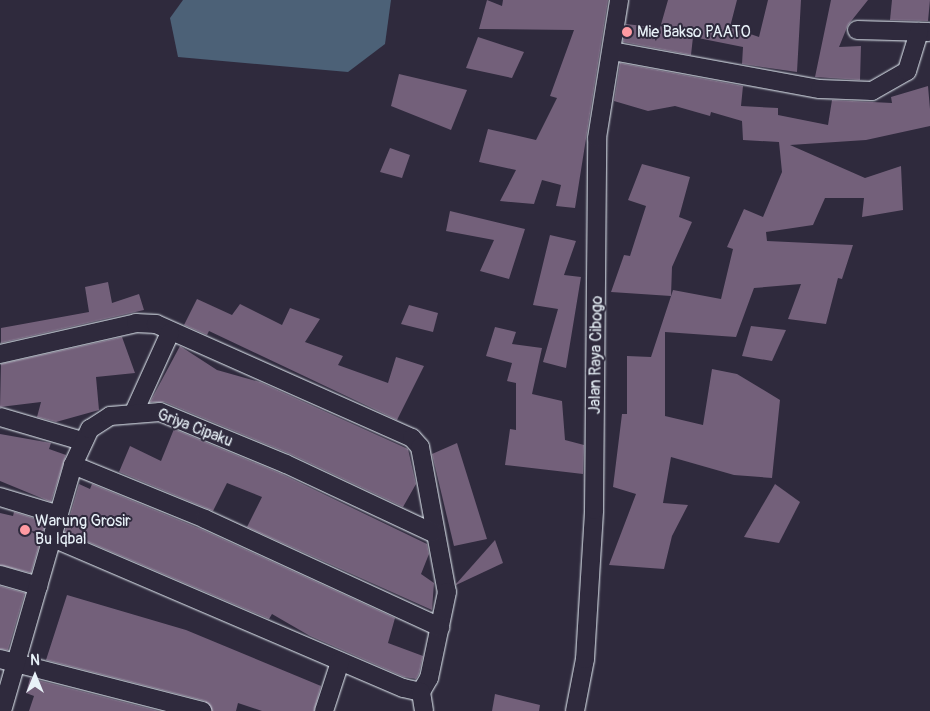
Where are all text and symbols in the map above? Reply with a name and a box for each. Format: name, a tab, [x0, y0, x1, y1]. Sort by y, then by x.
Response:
place label: Mie Bakso PAATO	[637, 22, 751, 42]
marker: Mie Bakso PAATO	[621, 26, 633, 38]
street label: Jalan Raya Cibogo	[585, 296, 607, 414]
street label: Griya Cipaku	[155, 405, 235, 451]
place label: Warung Grosir Bu Iqbal	[35, 511, 131, 549]
marker: Warung Grosir Bu Iqbal	[19, 524, 31, 536]
north arrow	[10, 651, 60, 701]
text: N	[30, 652, 40, 669]

